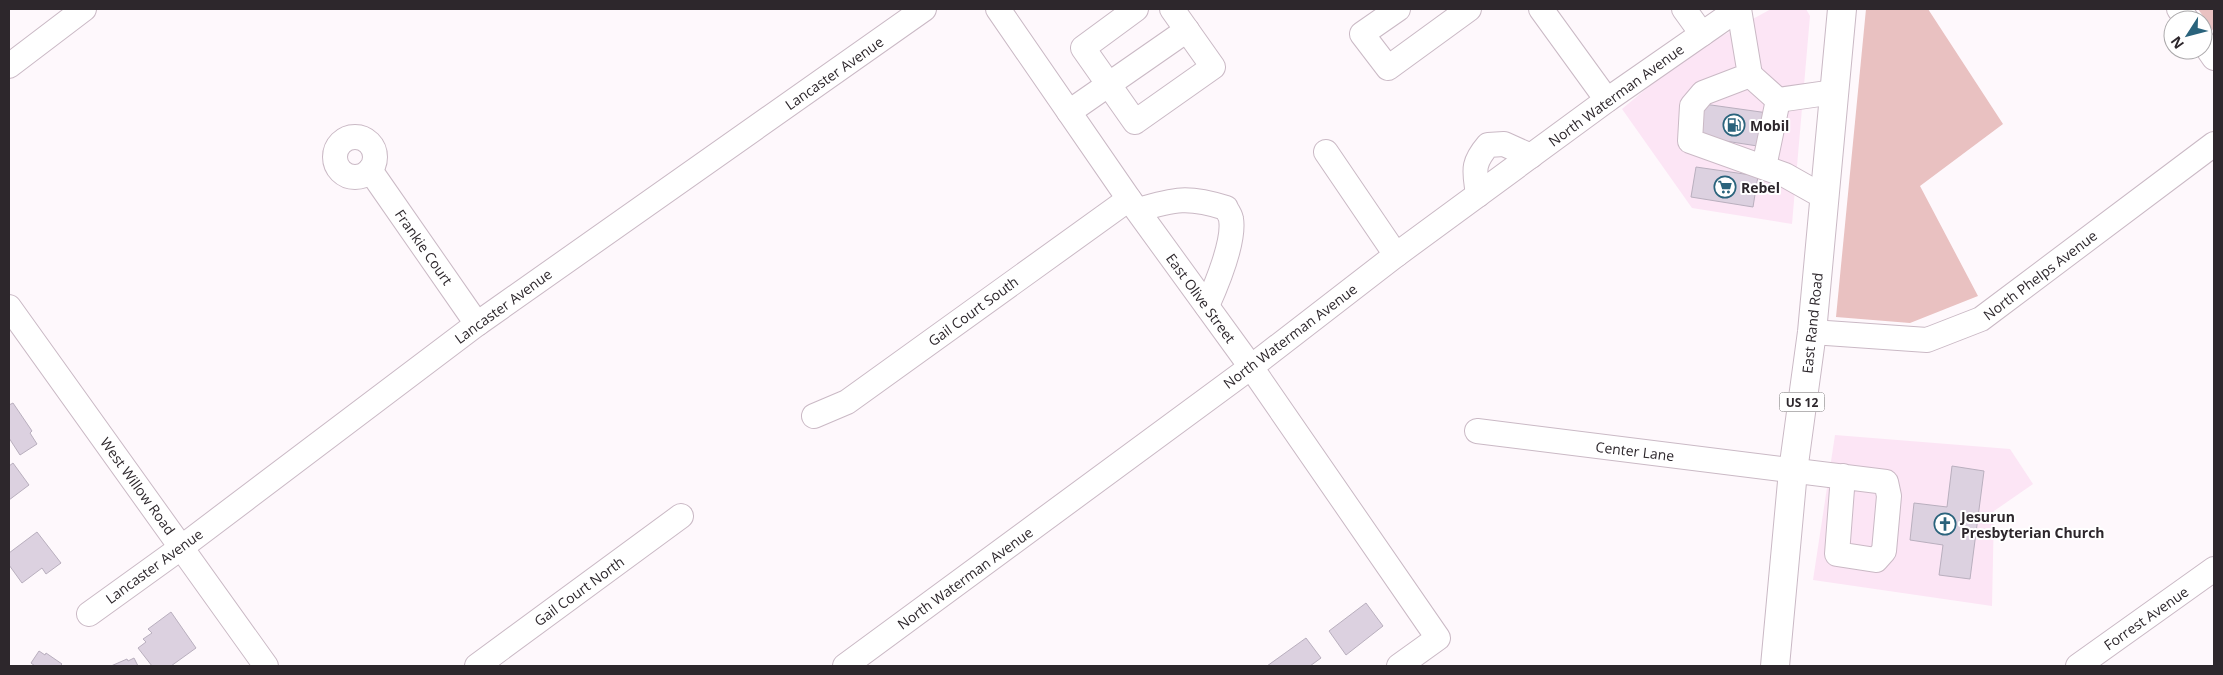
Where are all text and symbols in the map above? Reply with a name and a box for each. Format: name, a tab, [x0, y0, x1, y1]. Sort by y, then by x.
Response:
north arrow	[2163, 10, 2213, 60]
street label: Lancaster Avenue	[781, 32, 887, 114]
text: N	[2166, 33, 2188, 53]
street label: North Waterman Avenue	[1545, 39, 1688, 151]
fuel station icon: Mobil	[1722, 113, 1746, 137]
place label: Mobil	[1750, 116, 1789, 135]
supermarket icon: Rebel	[1713, 175, 1737, 199]
place label: Rebel	[1741, 178, 1780, 197]
street label: Frankie Court	[391, 205, 457, 289]
street label: North Phelps Avenue	[1979, 226, 2101, 324]
street label: East Olive Street	[1162, 249, 1240, 347]
street label: Lancaster Avenue	[451, 264, 556, 348]
street label: Gail Court South	[924, 272, 1022, 350]
street label: East Rand Road	[1797, 272, 1827, 374]
street label: North Waterman Avenue	[1219, 279, 1361, 393]
road number: US 12	[1780, 392, 1824, 412]
street label: West Willow Road	[96, 434, 180, 538]
street label: Center Lane	[1595, 437, 1676, 465]
place label: Jesurun Presbyterian Church	[1959, 507, 2105, 542]
church icon: Jesurun Presbyterian Church	[1933, 512, 1957, 536]
street label: North Waterman Avenue	[894, 522, 1037, 634]
street label: Lancaster Avenue	[102, 524, 207, 608]
street label: Gail Court North	[530, 552, 628, 630]
street label: Forrest Avenue	[2100, 582, 2192, 654]

